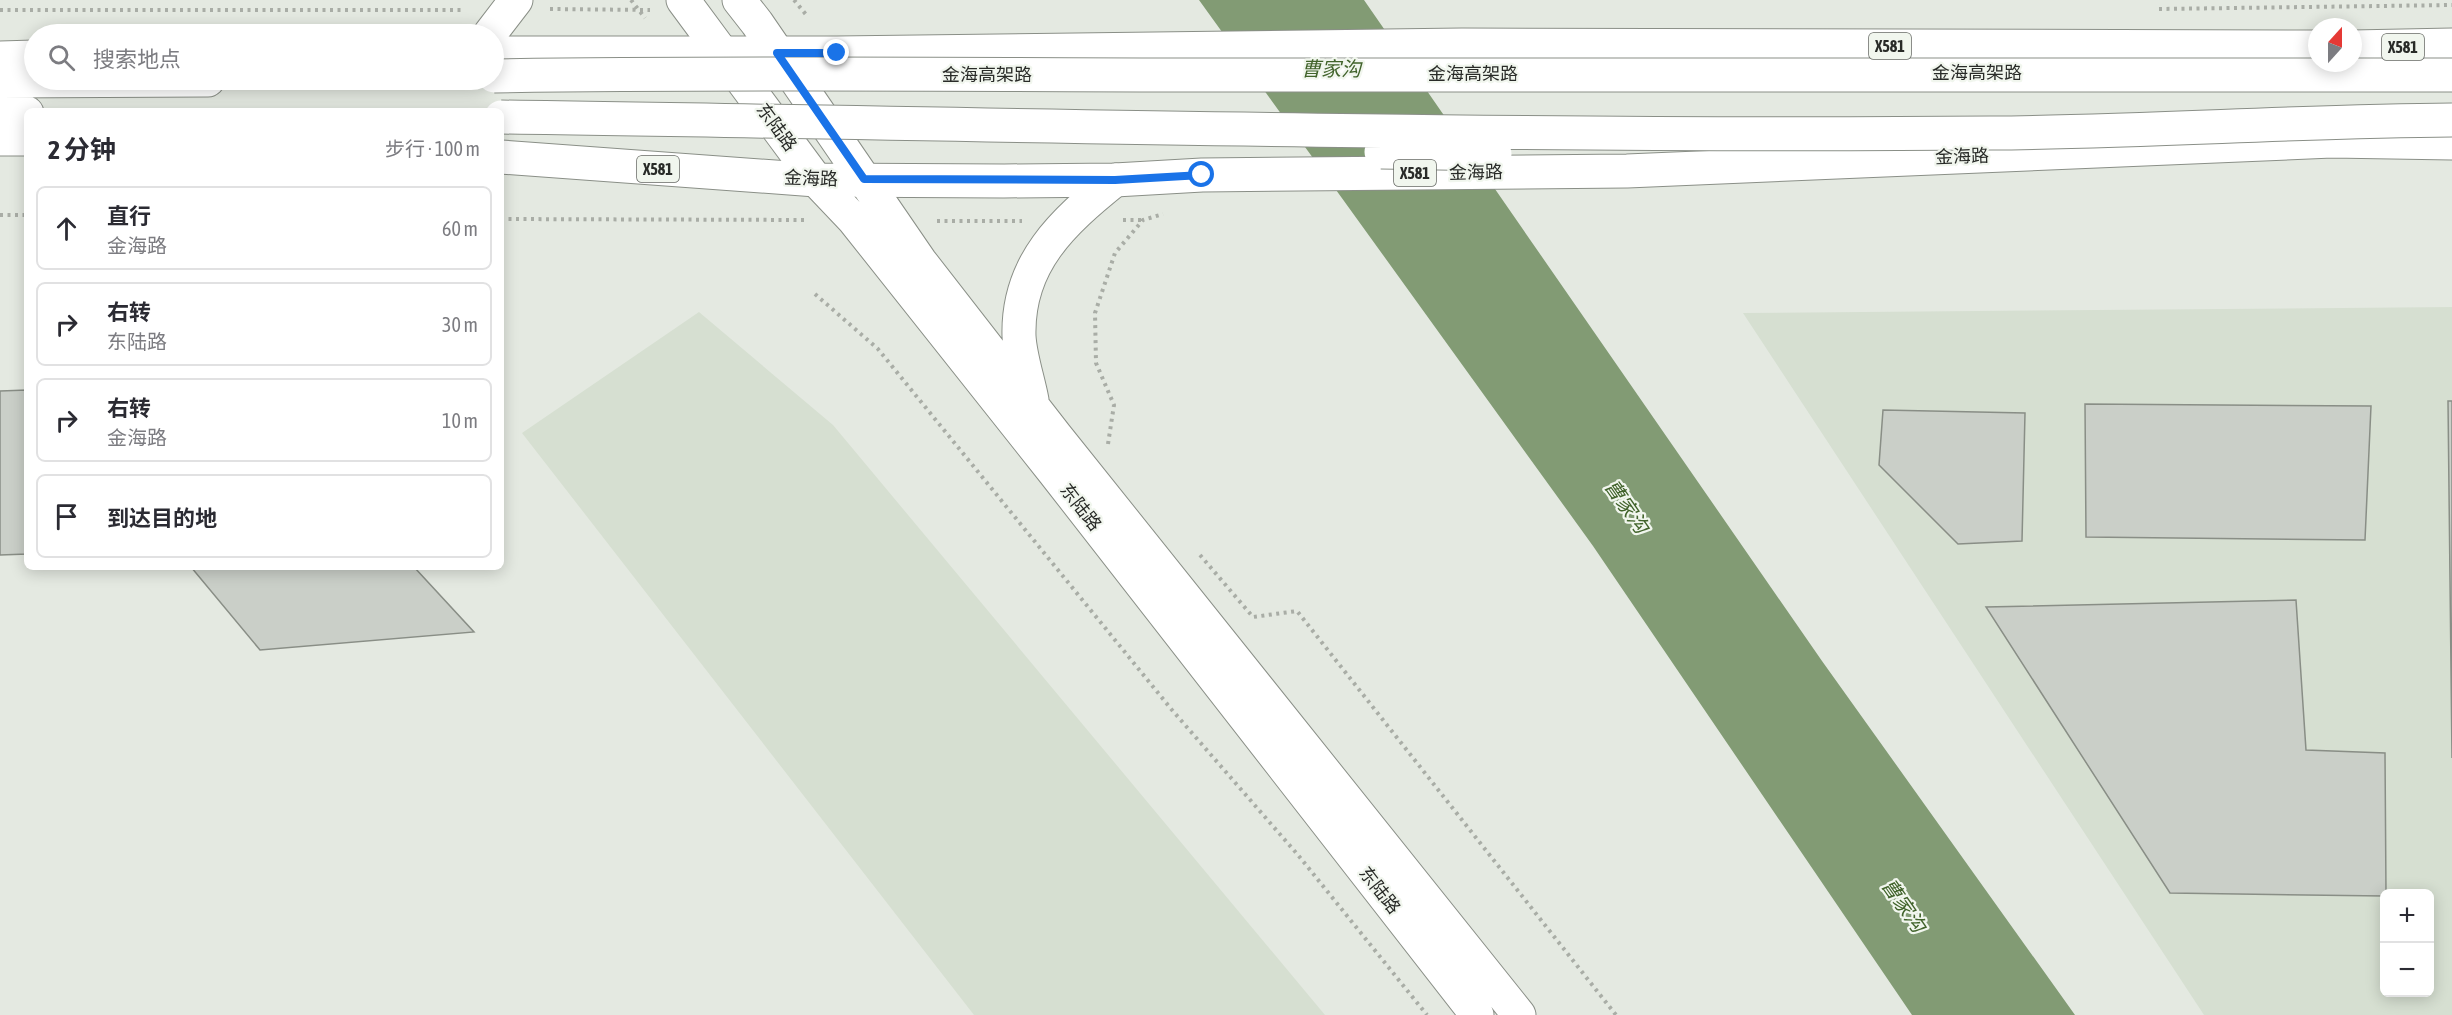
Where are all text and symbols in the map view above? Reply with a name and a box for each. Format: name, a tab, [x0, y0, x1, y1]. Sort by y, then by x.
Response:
north arrow	[2308, 18, 2362, 72]
search box	[24, 24, 504, 90]
road number: X581	[1869, 33, 1911, 59]
road number: X581	[2382, 34, 2424, 60]
route end	[823, 39, 849, 65]
icon: search	[45, 41, 78, 74]
text: 搜索地点	[93, 46, 181, 72]
water label: 曹家沟	[1301, 57, 1363, 80]
street label: 金海高架路	[1932, 62, 2022, 83]
street label: 金海高架路	[1428, 63, 1518, 84]
street label: 金海高架路	[942, 64, 1032, 85]
street label: 东陆路	[753, 99, 801, 155]
text: 2 分钟	[48, 135, 116, 165]
text: 步行 · 100 m	[385, 137, 480, 160]
street label: 金海路	[1935, 145, 1989, 167]
road number: X581	[637, 156, 679, 182]
road number: X581	[1394, 160, 1436, 186]
route start	[1188, 161, 1214, 187]
street label: 金海路	[1449, 161, 1503, 183]
street label: 金海路	[784, 167, 838, 189]
text: 直行	[107, 203, 151, 229]
icon: ahead	[50, 212, 83, 245]
text: 60 m	[442, 217, 478, 240]
text: 金海路	[107, 234, 167, 257]
text: 右转	[107, 299, 151, 325]
icon: right	[50, 308, 83, 341]
text: 30 m	[442, 313, 478, 336]
text: 东陆路	[107, 330, 167, 353]
text: 右转	[107, 395, 151, 421]
icon: right	[50, 404, 83, 437]
text: 10 m	[442, 409, 478, 432]
text: 金海路	[107, 426, 167, 449]
water label: 曹家沟	[1600, 475, 1655, 539]
street label: 东陆路	[1056, 479, 1106, 535]
icon: arrive	[50, 500, 83, 533]
text: 到达目的地	[107, 505, 217, 531]
street label: 东陆路	[1355, 862, 1405, 918]
water label: 曹家沟	[1877, 874, 1932, 938]
map controls	[2380, 889, 2434, 997]
button: +	[2380, 889, 2434, 943]
button: −	[2380, 943, 2434, 997]

